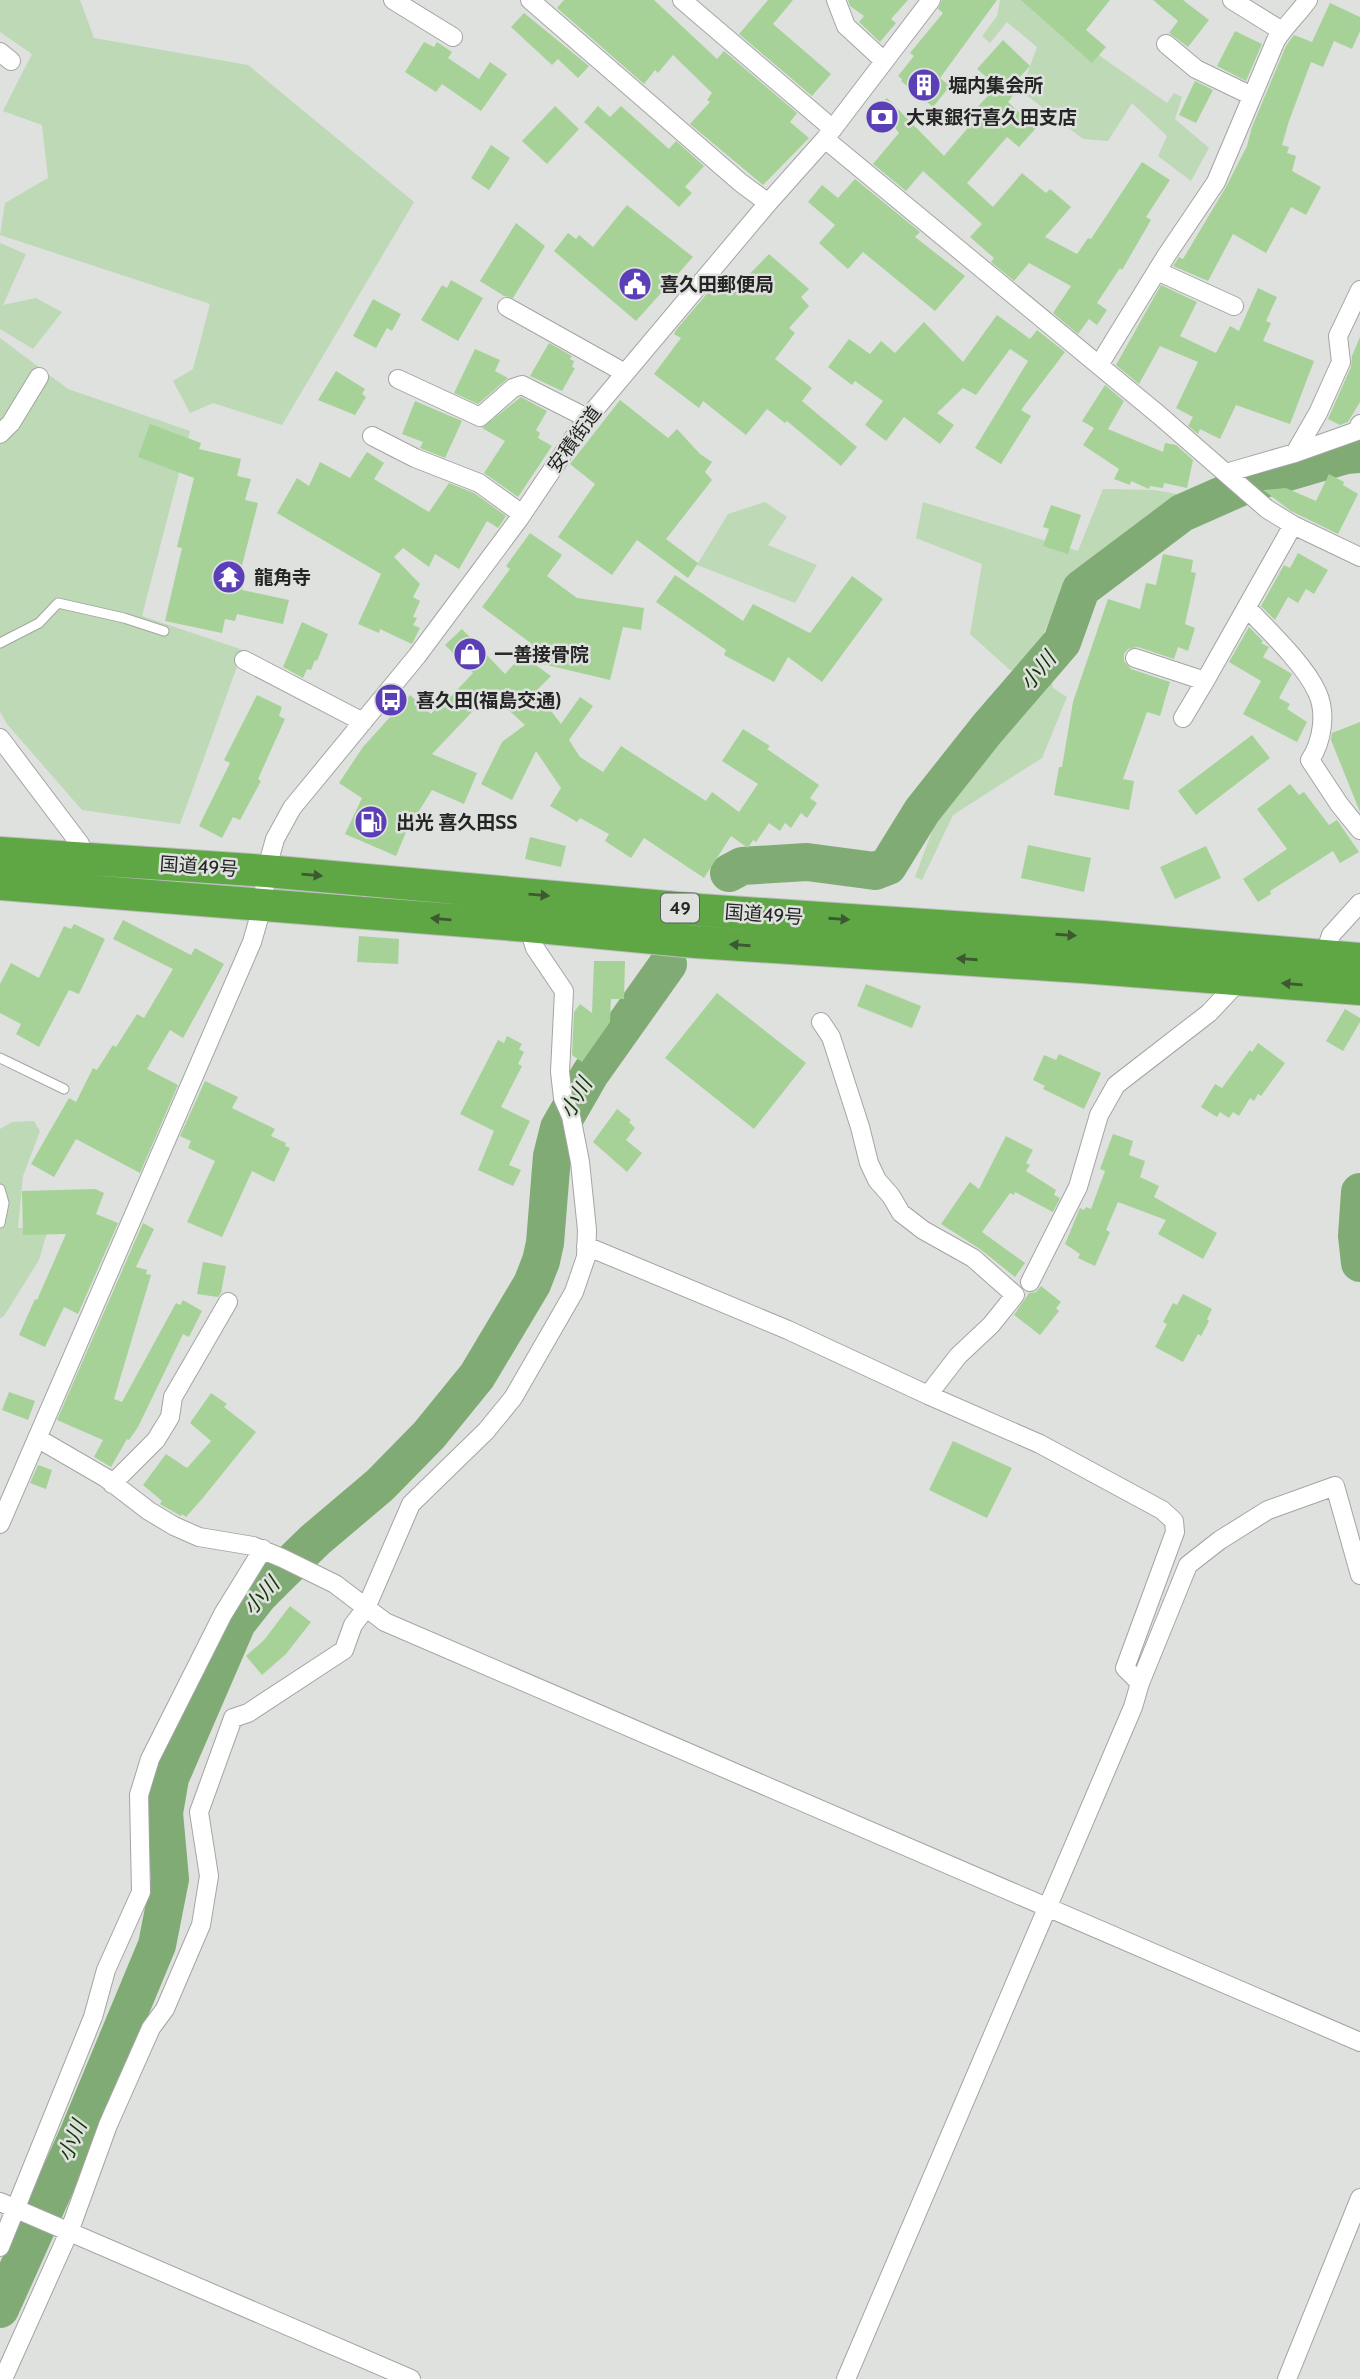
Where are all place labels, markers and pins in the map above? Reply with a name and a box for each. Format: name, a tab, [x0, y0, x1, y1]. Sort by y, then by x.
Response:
building icon: 堀内集会所	[905, 66, 943, 104]
place label: 堀内集会所	[948, 74, 1043, 97]
bank icon: 大東銀行喜久田支店	[863, 98, 901, 136]
place label: 大東銀行喜久田支店	[906, 106, 1077, 129]
public building icon: 喜久田郵便局	[616, 265, 654, 303]
place label: 喜久田郵便局	[660, 273, 774, 296]
temple icon: 龍角寺	[210, 558, 248, 596]
place label: 龍角寺	[254, 566, 311, 589]
shop icon: 一善接骨院	[451, 635, 489, 673]
place label: 一善接骨院	[494, 643, 589, 666]
bus stop icon: 喜久田(福島交通)	[372, 681, 410, 719]
place label: 喜久田(福島交通)	[416, 689, 561, 712]
fuel station icon: 出光 喜久田SS	[352, 803, 390, 841]
place label: 出光 喜久田SS	[396, 811, 517, 834]

